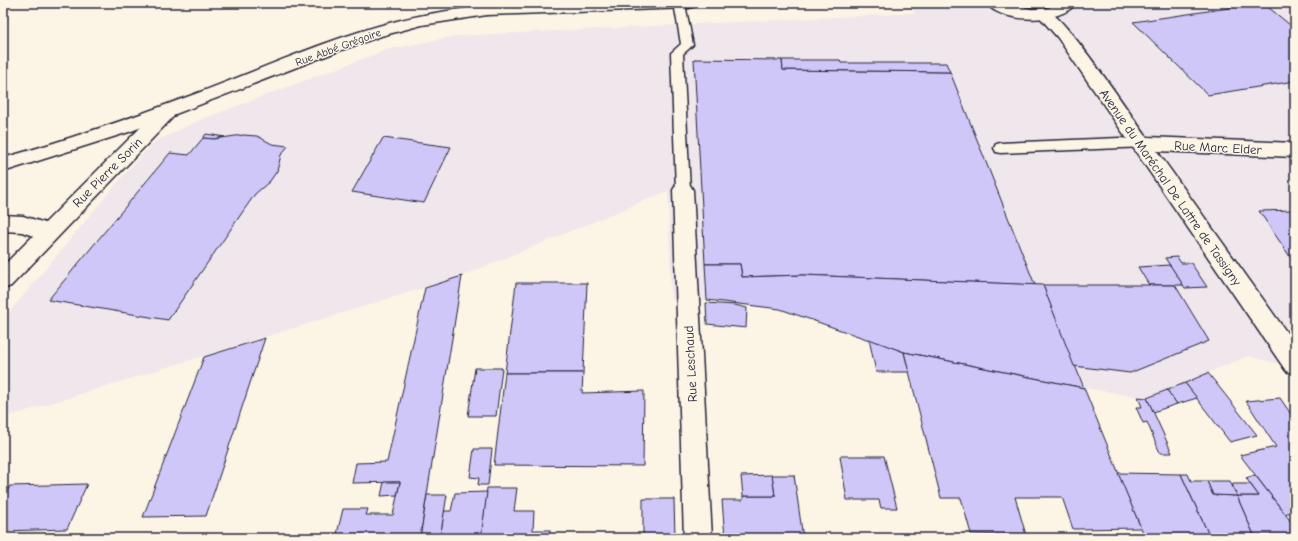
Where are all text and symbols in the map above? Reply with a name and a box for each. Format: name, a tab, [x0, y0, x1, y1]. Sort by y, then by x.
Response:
street label: Rue Abbé Grégoire	[294, 26, 383, 69]
street label: Avenue du Maréchal De Lattre de Tassigny	[1097, 86, 1245, 289]
street label: Rue Pierre Sorin	[69, 134, 145, 210]
street label: Rue Marc Elder	[1174, 138, 1263, 157]
street label: Rue Leschaud	[681, 325, 700, 403]

